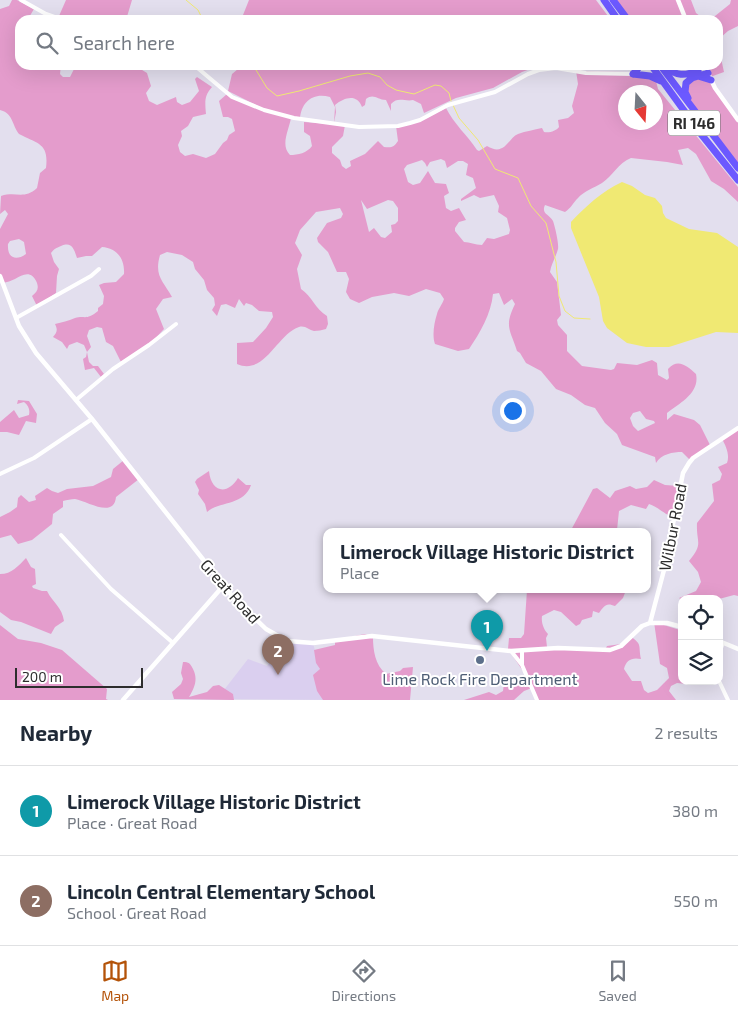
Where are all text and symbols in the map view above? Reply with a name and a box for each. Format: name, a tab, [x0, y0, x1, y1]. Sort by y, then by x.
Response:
search box	[15, 15, 723, 70]
icon: search	[33, 29, 61, 57]
text: Search here	[73, 31, 175, 54]
north arrow	[618, 85, 663, 130]
road number: RI 146	[668, 110, 720, 136]
your location	[500, 398, 526, 424]
street label: Wilbur Road	[654, 482, 690, 572]
popup	[323, 528, 651, 593]
text: Limerock Village Historic District	[340, 540, 634, 563]
street label: Great Road	[197, 555, 265, 627]
text: Place	[340, 563, 379, 582]
map controls	[678, 595, 723, 685]
button: locate	[678, 595, 723, 640]
pin: 1	[471, 610, 503, 651]
pin: 2	[262, 634, 294, 675]
button: layers	[678, 640, 723, 685]
marker: Lime Rock Fire Department	[474, 654, 486, 666]
scale bar	[15, 665, 142, 688]
text: 200 m	[22, 668, 62, 685]
place label: Lime Rock Fire Department	[382, 669, 578, 688]
text: Nearby	[20, 720, 92, 745]
text: 2 results	[655, 723, 718, 742]
text: Limerock Village Historic District	[67, 790, 361, 813]
text: 1	[33, 801, 39, 820]
text: 380 m	[672, 801, 718, 820]
text: Place · Great Road	[67, 813, 197, 832]
text: Lincoln Central Elementary School	[67, 880, 375, 903]
text: 2	[31, 891, 41, 910]
text: 550 m	[674, 891, 718, 910]
text: School · Great Road	[67, 903, 207, 922]
tab: Map	[101, 957, 129, 1004]
tab: Directions	[332, 957, 396, 1004]
tab: Saved	[598, 957, 637, 1004]

